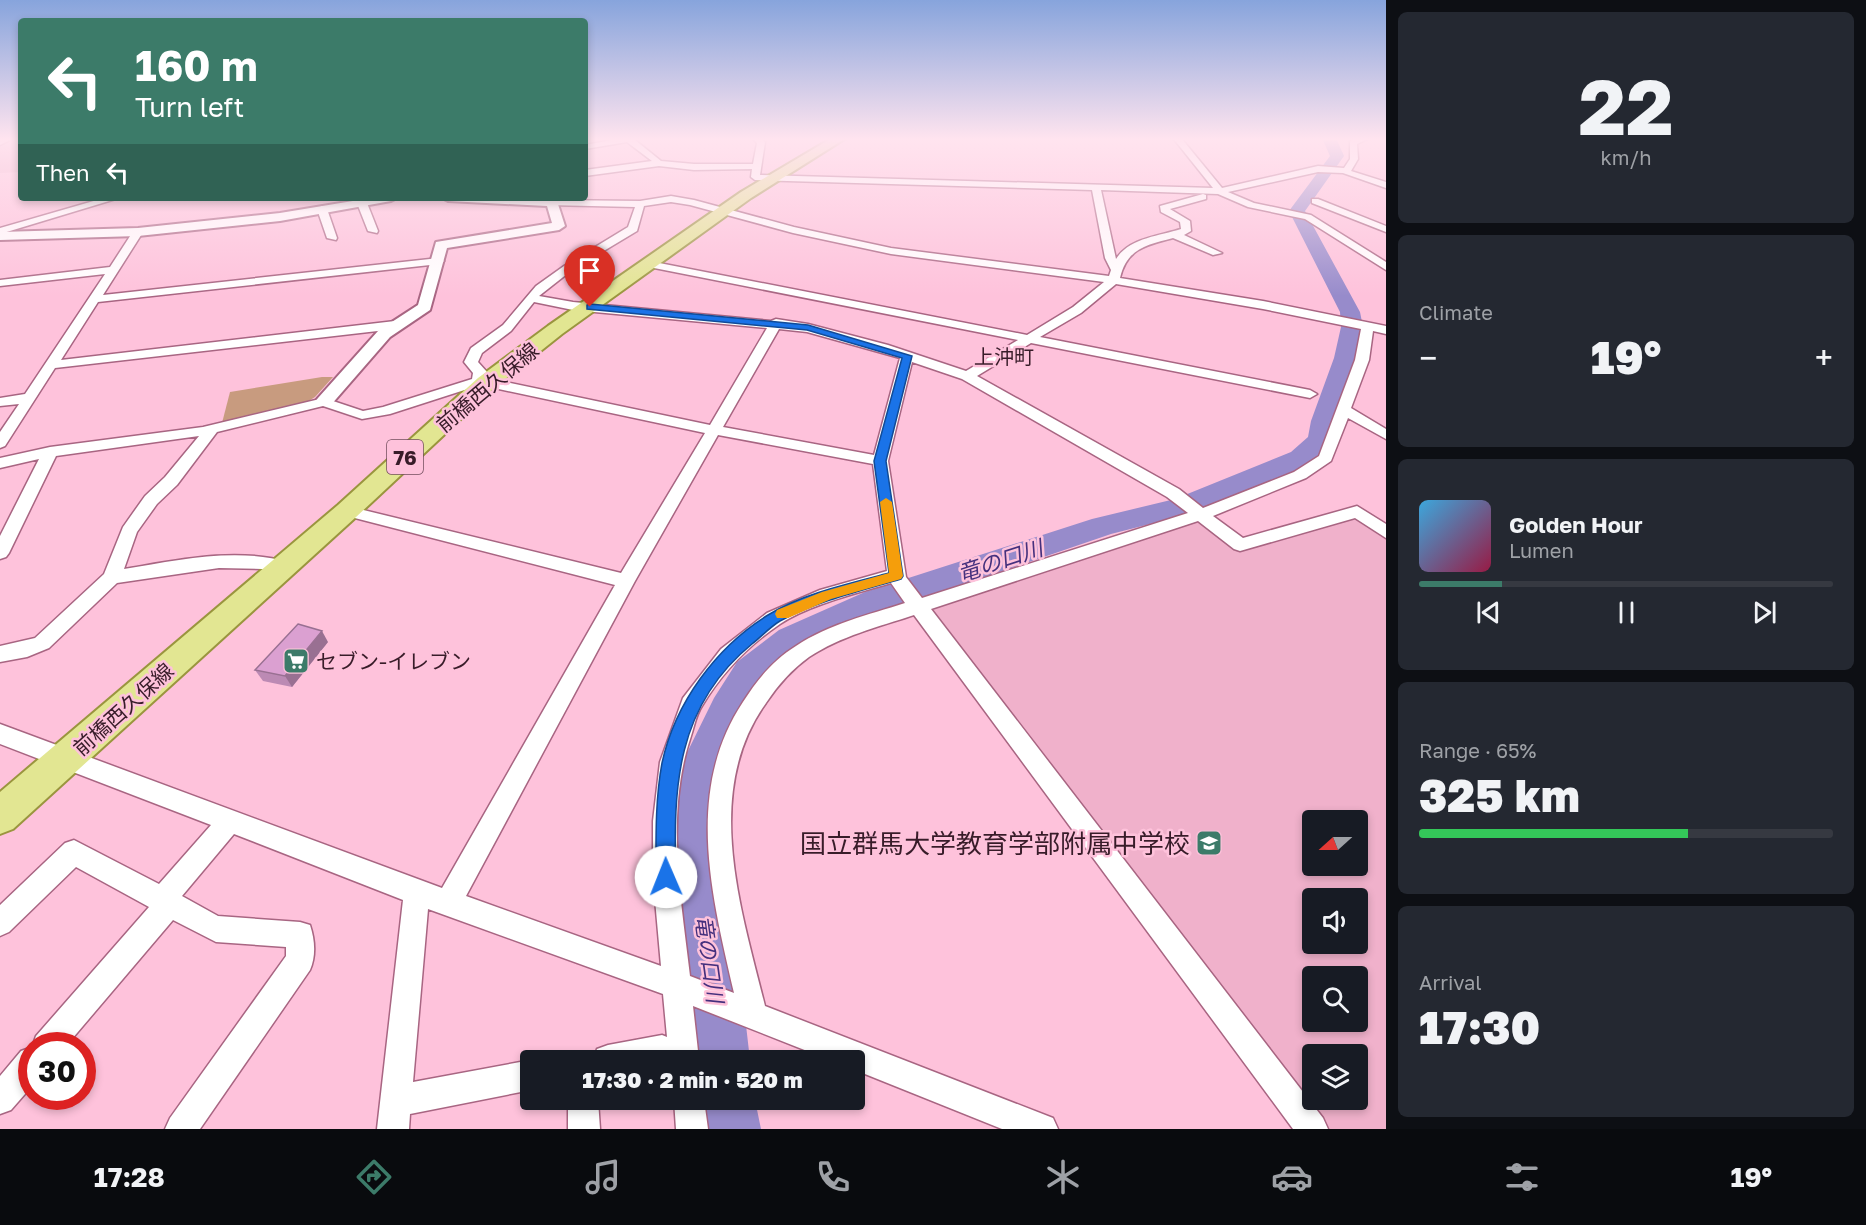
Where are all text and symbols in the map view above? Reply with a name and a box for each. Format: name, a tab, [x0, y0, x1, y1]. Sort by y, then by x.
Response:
text: 160 m	[135, 40, 258, 90]
icon: left	[36, 42, 114, 120]
text: 22	[1578, 59, 1674, 152]
text: Turn left	[135, 91, 244, 123]
text: km/h	[1601, 145, 1651, 169]
icon: left	[101, 156, 134, 189]
text: Then	[36, 159, 89, 186]
pin	[564, 245, 615, 307]
icon: arrive	[573, 254, 606, 287]
text: Climate	[1419, 300, 1493, 324]
text: 19°	[1591, 330, 1661, 384]
street label: 前橋西久保線	[430, 337, 544, 437]
text: −	[1419, 338, 1437, 377]
text: +	[1815, 338, 1833, 377]
district label: 上沖町	[974, 344, 1034, 368]
road number: 76	[387, 440, 423, 474]
text: Golden Hour	[1509, 511, 1643, 538]
water label: 竜の口川	[954, 533, 1048, 586]
text: Lumen	[1509, 538, 1574, 562]
icon: previous	[1472, 596, 1505, 629]
icon: pause	[1610, 596, 1643, 629]
icon: next	[1748, 596, 1781, 629]
supermarket icon: セブン-イレブン	[281, 646, 311, 676]
place label: セブン-イレブン	[316, 648, 471, 674]
street label: 前橋西久保線	[67, 657, 179, 761]
text: Range · 65%	[1419, 738, 1536, 762]
text: 325 km	[1419, 768, 1580, 822]
north arrow	[1302, 810, 1368, 876]
map controls	[1302, 810, 1368, 1110]
place label: 国立群馬大学教育学部附属中学校	[800, 828, 1190, 859]
school or university icon: 国立群馬大学教育学部附属中学校	[1194, 828, 1224, 858]
position arrow	[634, 845, 698, 909]
button: sound	[1302, 888, 1368, 954]
water label: 竜の口川	[691, 914, 730, 1006]
button: search	[1302, 966, 1368, 1032]
text: Arrival	[1419, 970, 1482, 994]
text: 17:30	[1419, 1000, 1540, 1054]
speed limit sign: 30	[18, 1032, 96, 1110]
button: layers	[1302, 1044, 1368, 1110]
text: 17:30 · 2 min · 520 m	[582, 1066, 803, 1093]
icon: directions	[353, 1156, 395, 1198]
icon: music	[582, 1156, 624, 1198]
icon: phone	[812, 1156, 854, 1198]
icon: climate	[1042, 1156, 1084, 1198]
icon: car	[1271, 1156, 1313, 1198]
icon: filters	[1501, 1156, 1543, 1198]
text: 17:28	[94, 1161, 165, 1193]
text: 19°	[1731, 1161, 1772, 1193]

